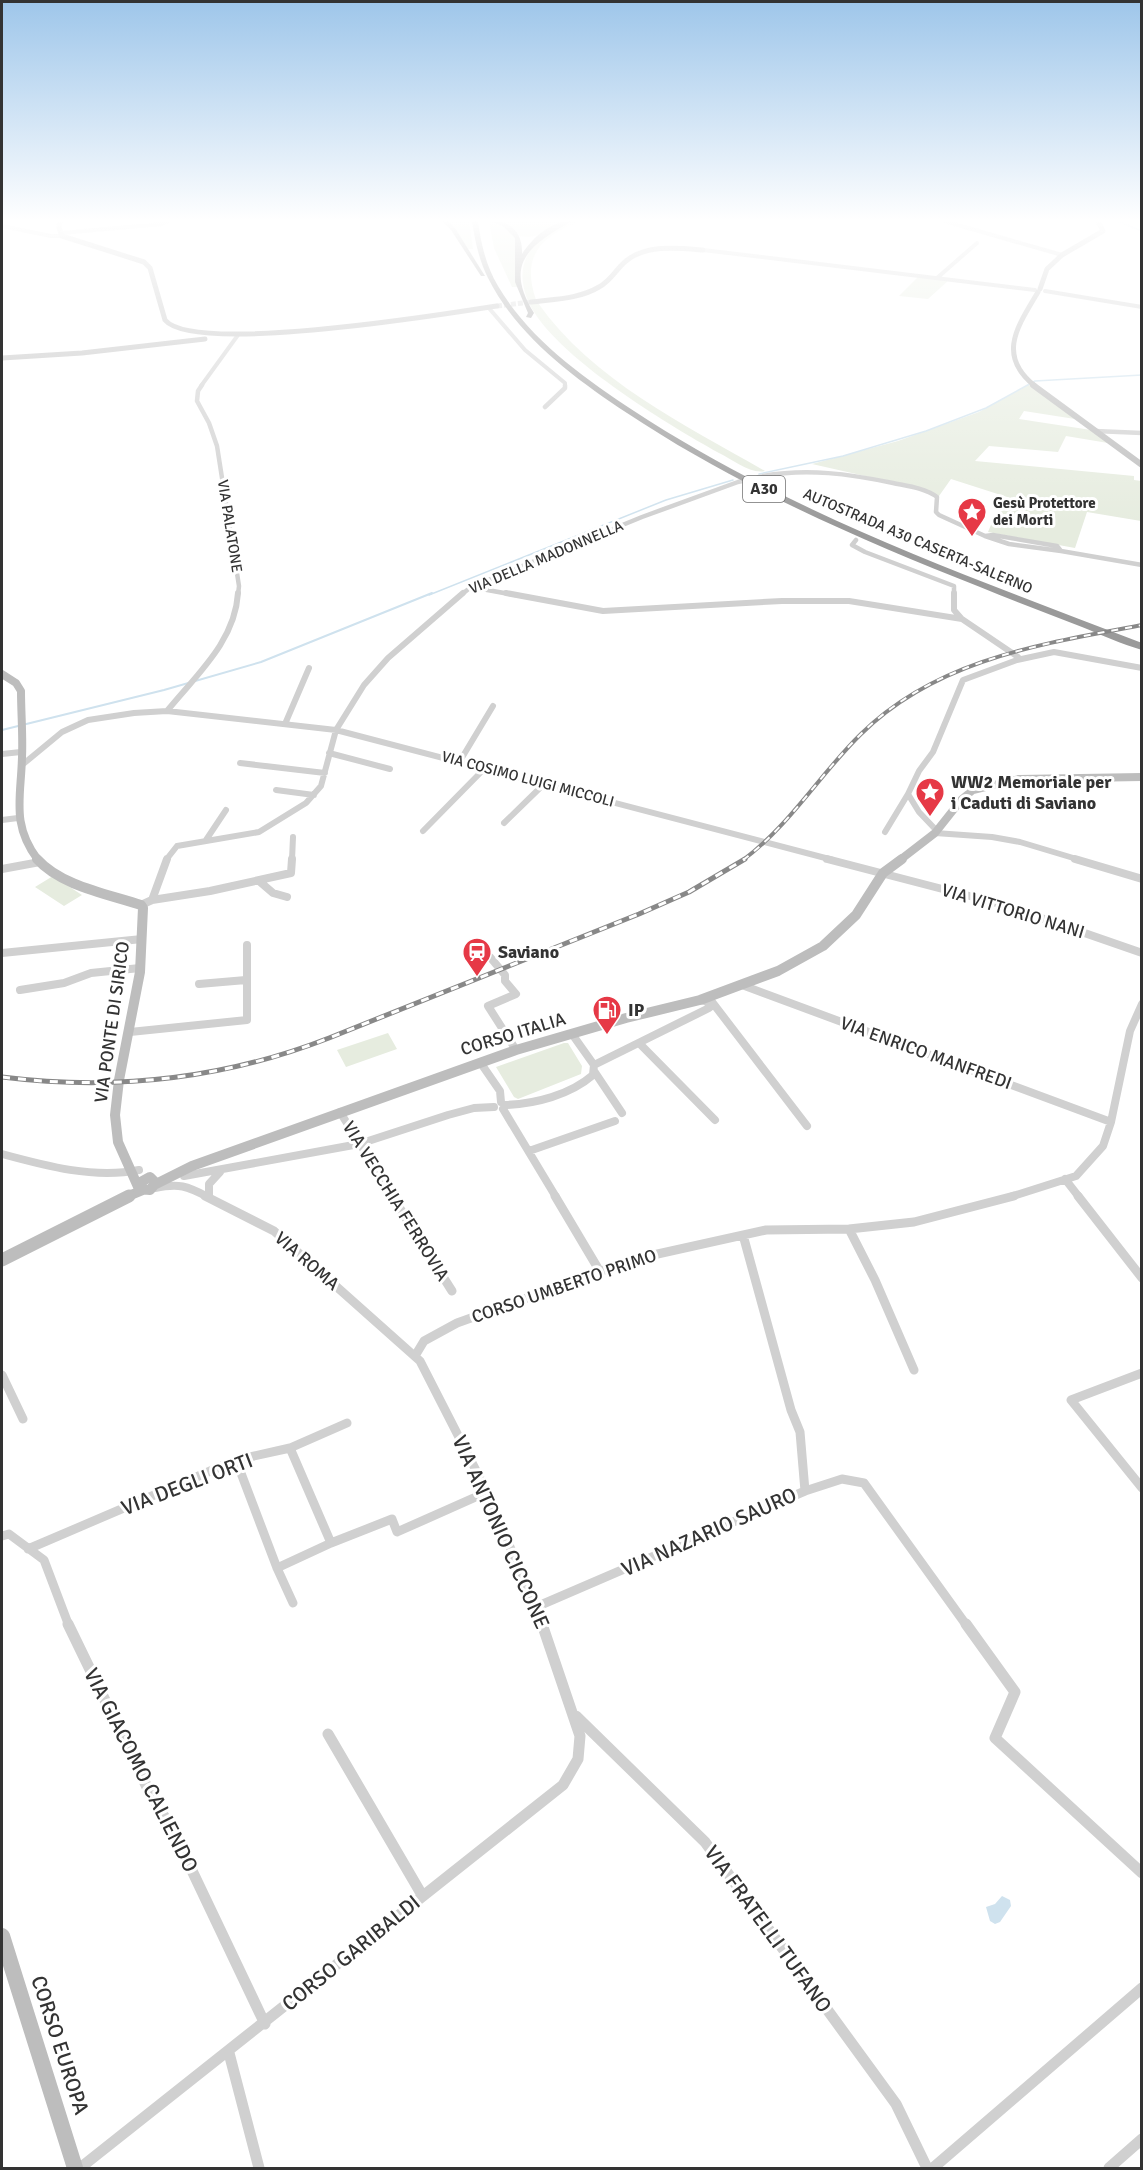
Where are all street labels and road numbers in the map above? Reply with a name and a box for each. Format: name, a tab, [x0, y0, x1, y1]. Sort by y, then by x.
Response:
road number: A30	[743, 476, 785, 502]
street label: VIA PALATONE	[214, 478, 246, 574]
street label: AUTOSTRADA A30 CASERTA-SALERNO	[801, 484, 1035, 598]
street label: VIA DELLA MADONNELLA	[466, 516, 626, 598]
street label: VIA COSIMO LUIGI MICCOLI	[440, 747, 616, 811]
street label: VIA VITTORIO NANI	[939, 879, 1087, 943]
street label: VIA PONTE DI SIRICO	[90, 940, 134, 1104]
street label: CORSO ITALIA	[458, 1008, 568, 1060]
street label: VIA ENRICO MANFREDI	[837, 1012, 1015, 1094]
street label: VIA VECCHIA FERROVIA	[338, 1117, 454, 1285]
street label: VIA ROMA	[270, 1227, 344, 1295]
street label: CORSO UMBERTO PRIMO	[469, 1244, 659, 1328]
street label: VIA ANTONIO CICCONE	[447, 1431, 555, 1633]
street label: VIA DEGLI ORTI	[118, 1447, 256, 1521]
street label: VIA NAZARIO SAURO	[617, 1482, 801, 1582]
street label: VIA GIACOMO CALIENDO	[78, 1664, 204, 1876]
street label: VIA FRATELLI TUFANO	[699, 1840, 837, 2018]
street label: CORSO GARIBALDI	[277, 1889, 425, 2017]
street label: CORSO EUROPA	[25, 1972, 95, 2118]

